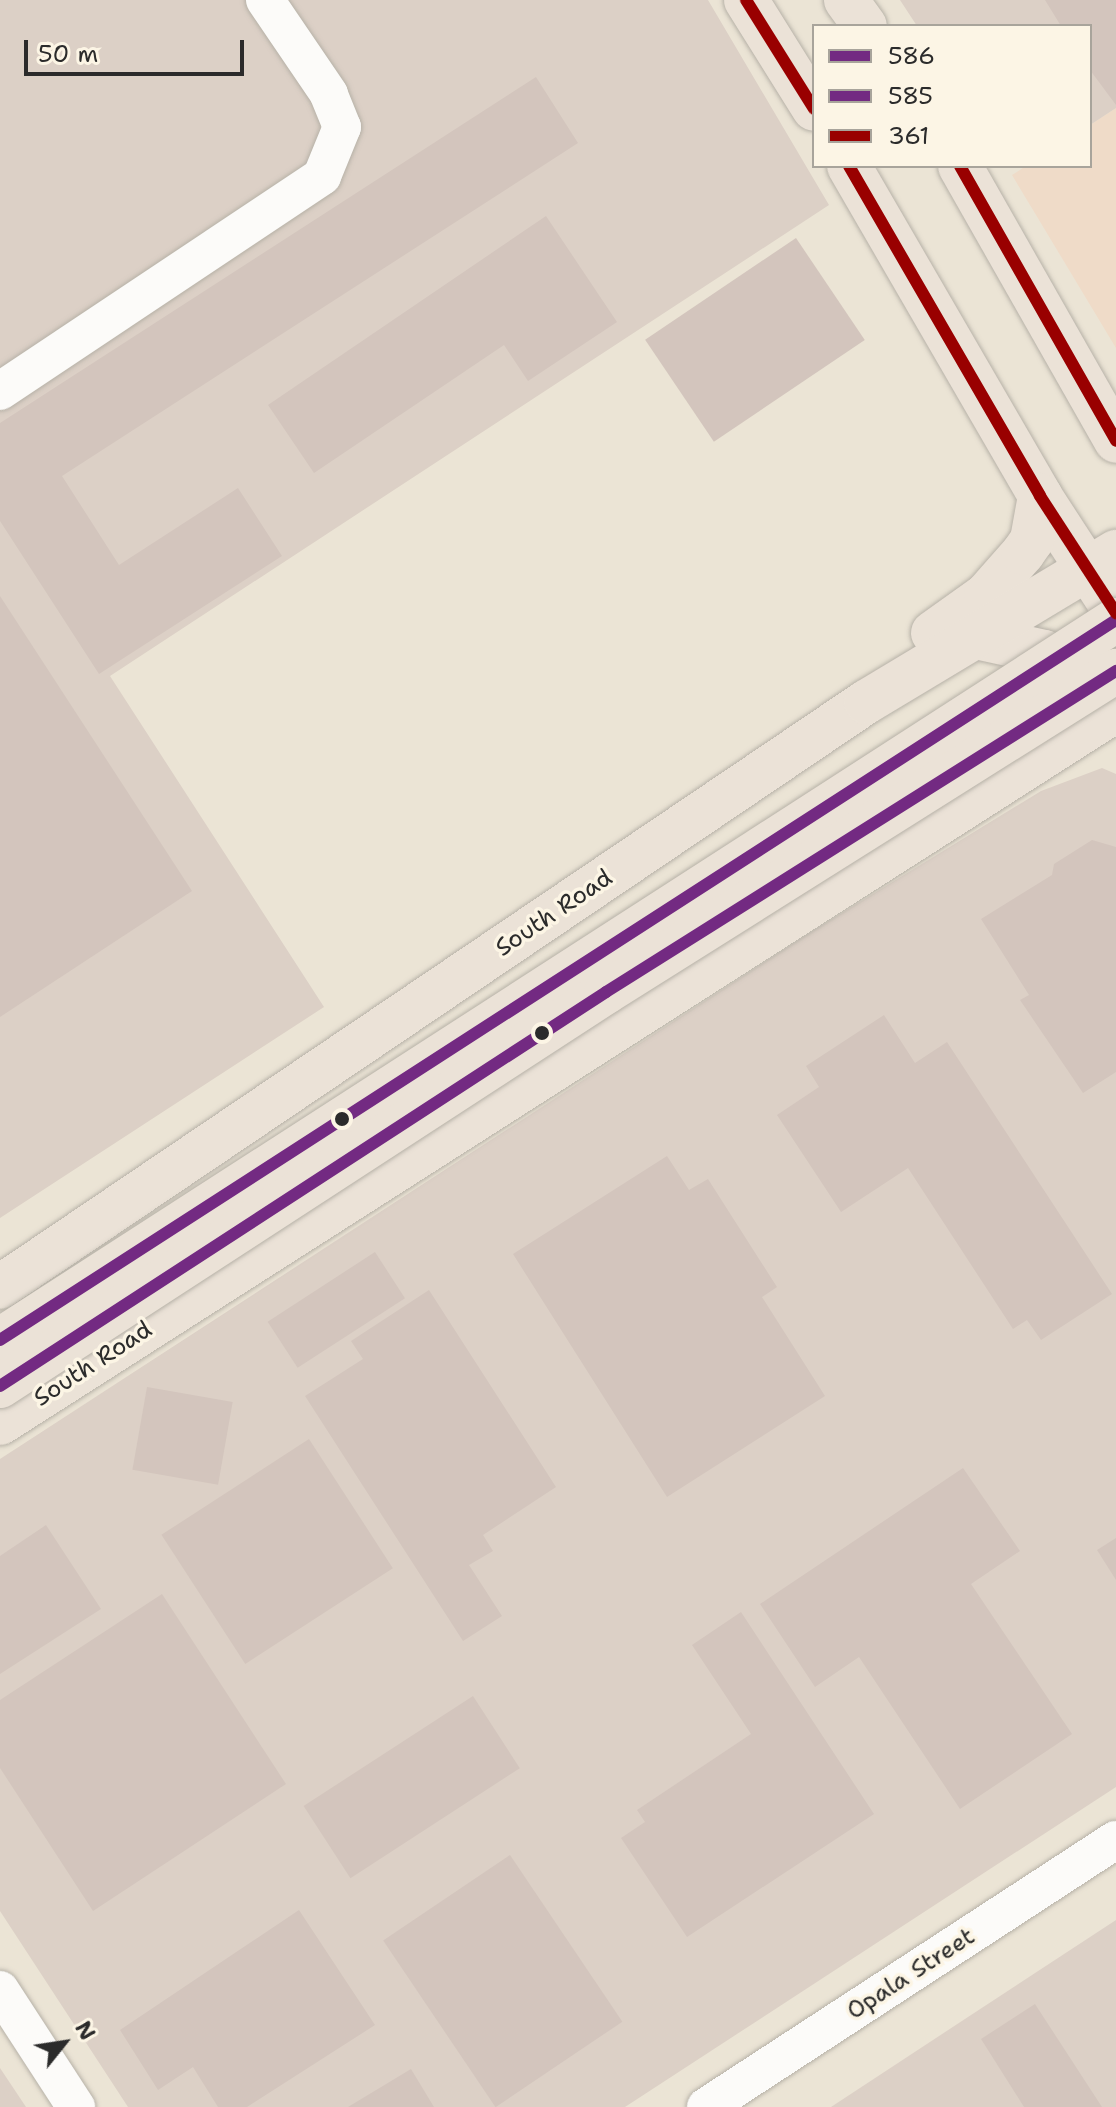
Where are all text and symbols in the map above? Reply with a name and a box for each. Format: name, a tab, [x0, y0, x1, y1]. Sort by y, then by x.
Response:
scale bar	[28, 24, 248, 74]
legend	[812, 24, 1092, 168]
text: 50 m	[38, 38, 98, 70]
text: 586	[888, 40, 935, 72]
text: 585	[888, 80, 933, 112]
text: 361	[888, 120, 929, 152]
street label: South Road	[490, 863, 618, 963]
unlabelled marker	[534, 1025, 550, 1041]
unlabelled marker	[334, 1111, 350, 1127]
street label: South Road	[29, 1315, 157, 1413]
street label: Opala Street	[842, 1922, 980, 2026]
north arrow	[24, 2003, 104, 2083]
text: N	[68, 2016, 102, 2046]

